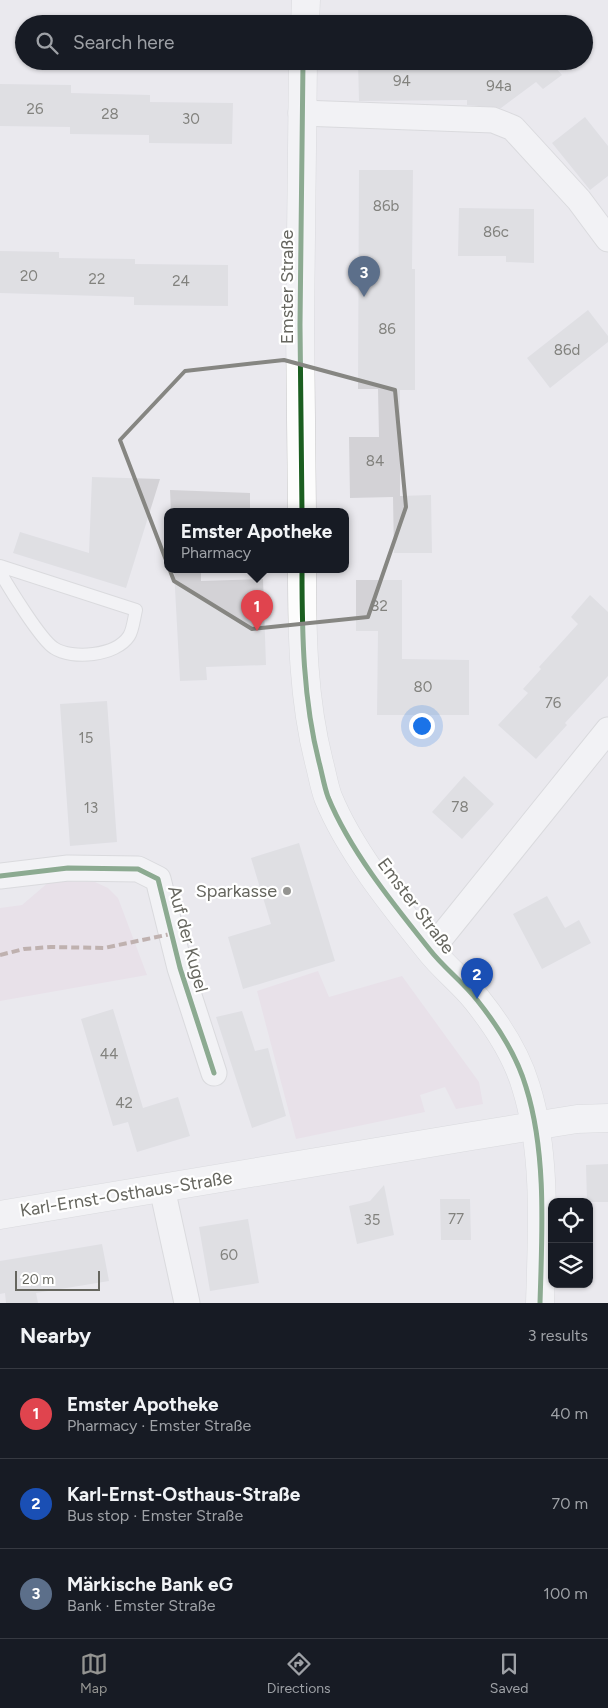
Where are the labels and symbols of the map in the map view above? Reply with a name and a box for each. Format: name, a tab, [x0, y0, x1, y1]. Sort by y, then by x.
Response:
house number: 94	[393, 72, 411, 90]
house number: 94a	[486, 77, 512, 95]
house number: 26	[27, 100, 44, 118]
house number: 28	[101, 105, 119, 123]
house number: 30	[182, 110, 200, 128]
house number: 86b	[373, 197, 399, 215]
house number: 86c	[483, 223, 509, 241]
street label: Emster Straße	[276, 230, 298, 344]
pin: 3	[348, 256, 380, 297]
house number: 20	[20, 267, 38, 285]
house number: 22	[89, 270, 105, 288]
house number: 24	[172, 272, 190, 290]
house number: 86	[378, 320, 396, 338]
house number: 86d	[554, 341, 580, 359]
house number: 84	[366, 452, 384, 470]
pin: 1	[241, 590, 273, 631]
house number: 82	[370, 597, 388, 615]
house number: 80	[414, 678, 432, 696]
house number: 76	[545, 694, 562, 712]
your location	[409, 713, 435, 739]
house number: 15	[79, 729, 93, 747]
house number: 78	[451, 798, 469, 816]
house number: 13	[84, 799, 98, 817]
street label: Emster Straße	[373, 854, 459, 959]
place label: Sparkasse	[196, 880, 277, 902]
street label: Auf der Kugel	[163, 883, 213, 995]
marker: Sparkasse	[281, 885, 293, 897]
pin: 2	[461, 958, 493, 999]
house number: 44	[100, 1045, 118, 1063]
house number: 42	[115, 1094, 133, 1112]
street label: Karl-Ernst-Osthaus-Straße	[18, 1166, 234, 1222]
house number: 77	[448, 1210, 464, 1228]
house number: 35	[364, 1211, 380, 1229]
house number: 60	[220, 1246, 238, 1264]
scale bar	[15, 1268, 100, 1291]

